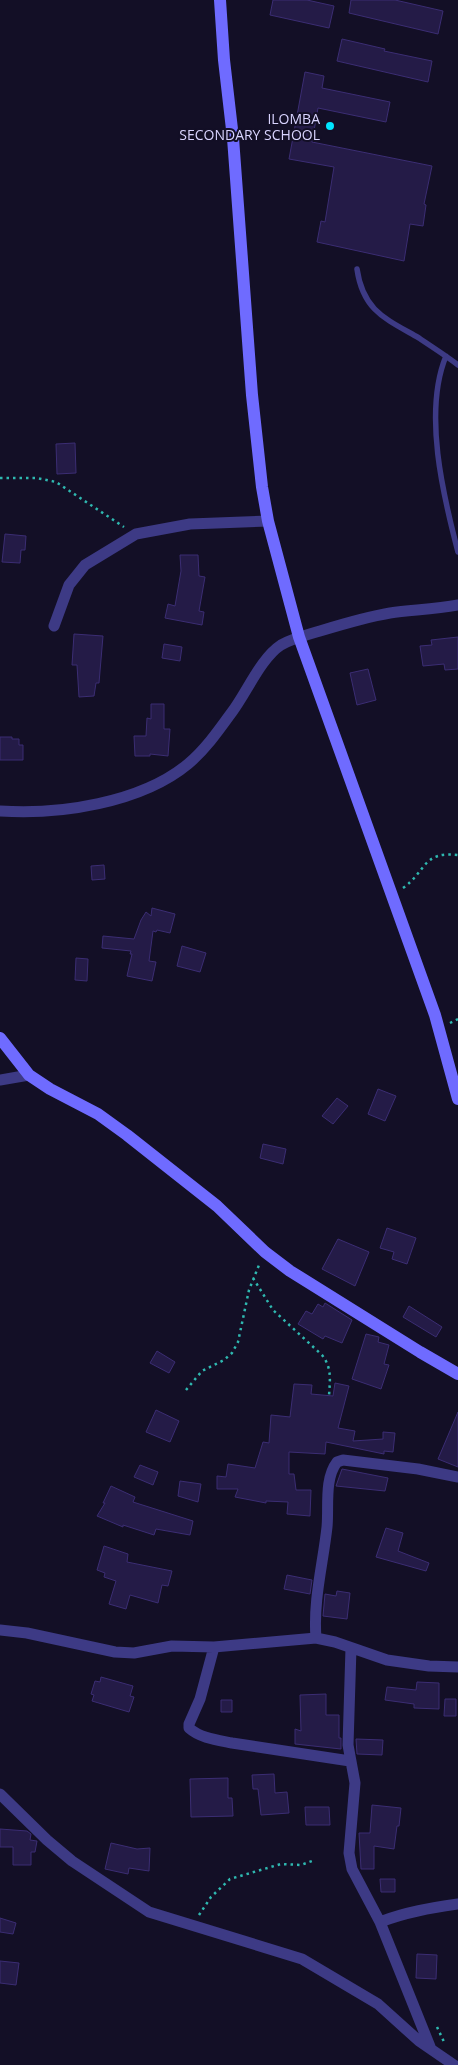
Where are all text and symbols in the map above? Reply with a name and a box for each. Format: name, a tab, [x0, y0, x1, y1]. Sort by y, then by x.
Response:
place label: ILOMBA SECONDARY SCHOOL	[179, 109, 320, 144]
marker: ILOMBA SECONDARY SCHOOL	[324, 120, 336, 132]

